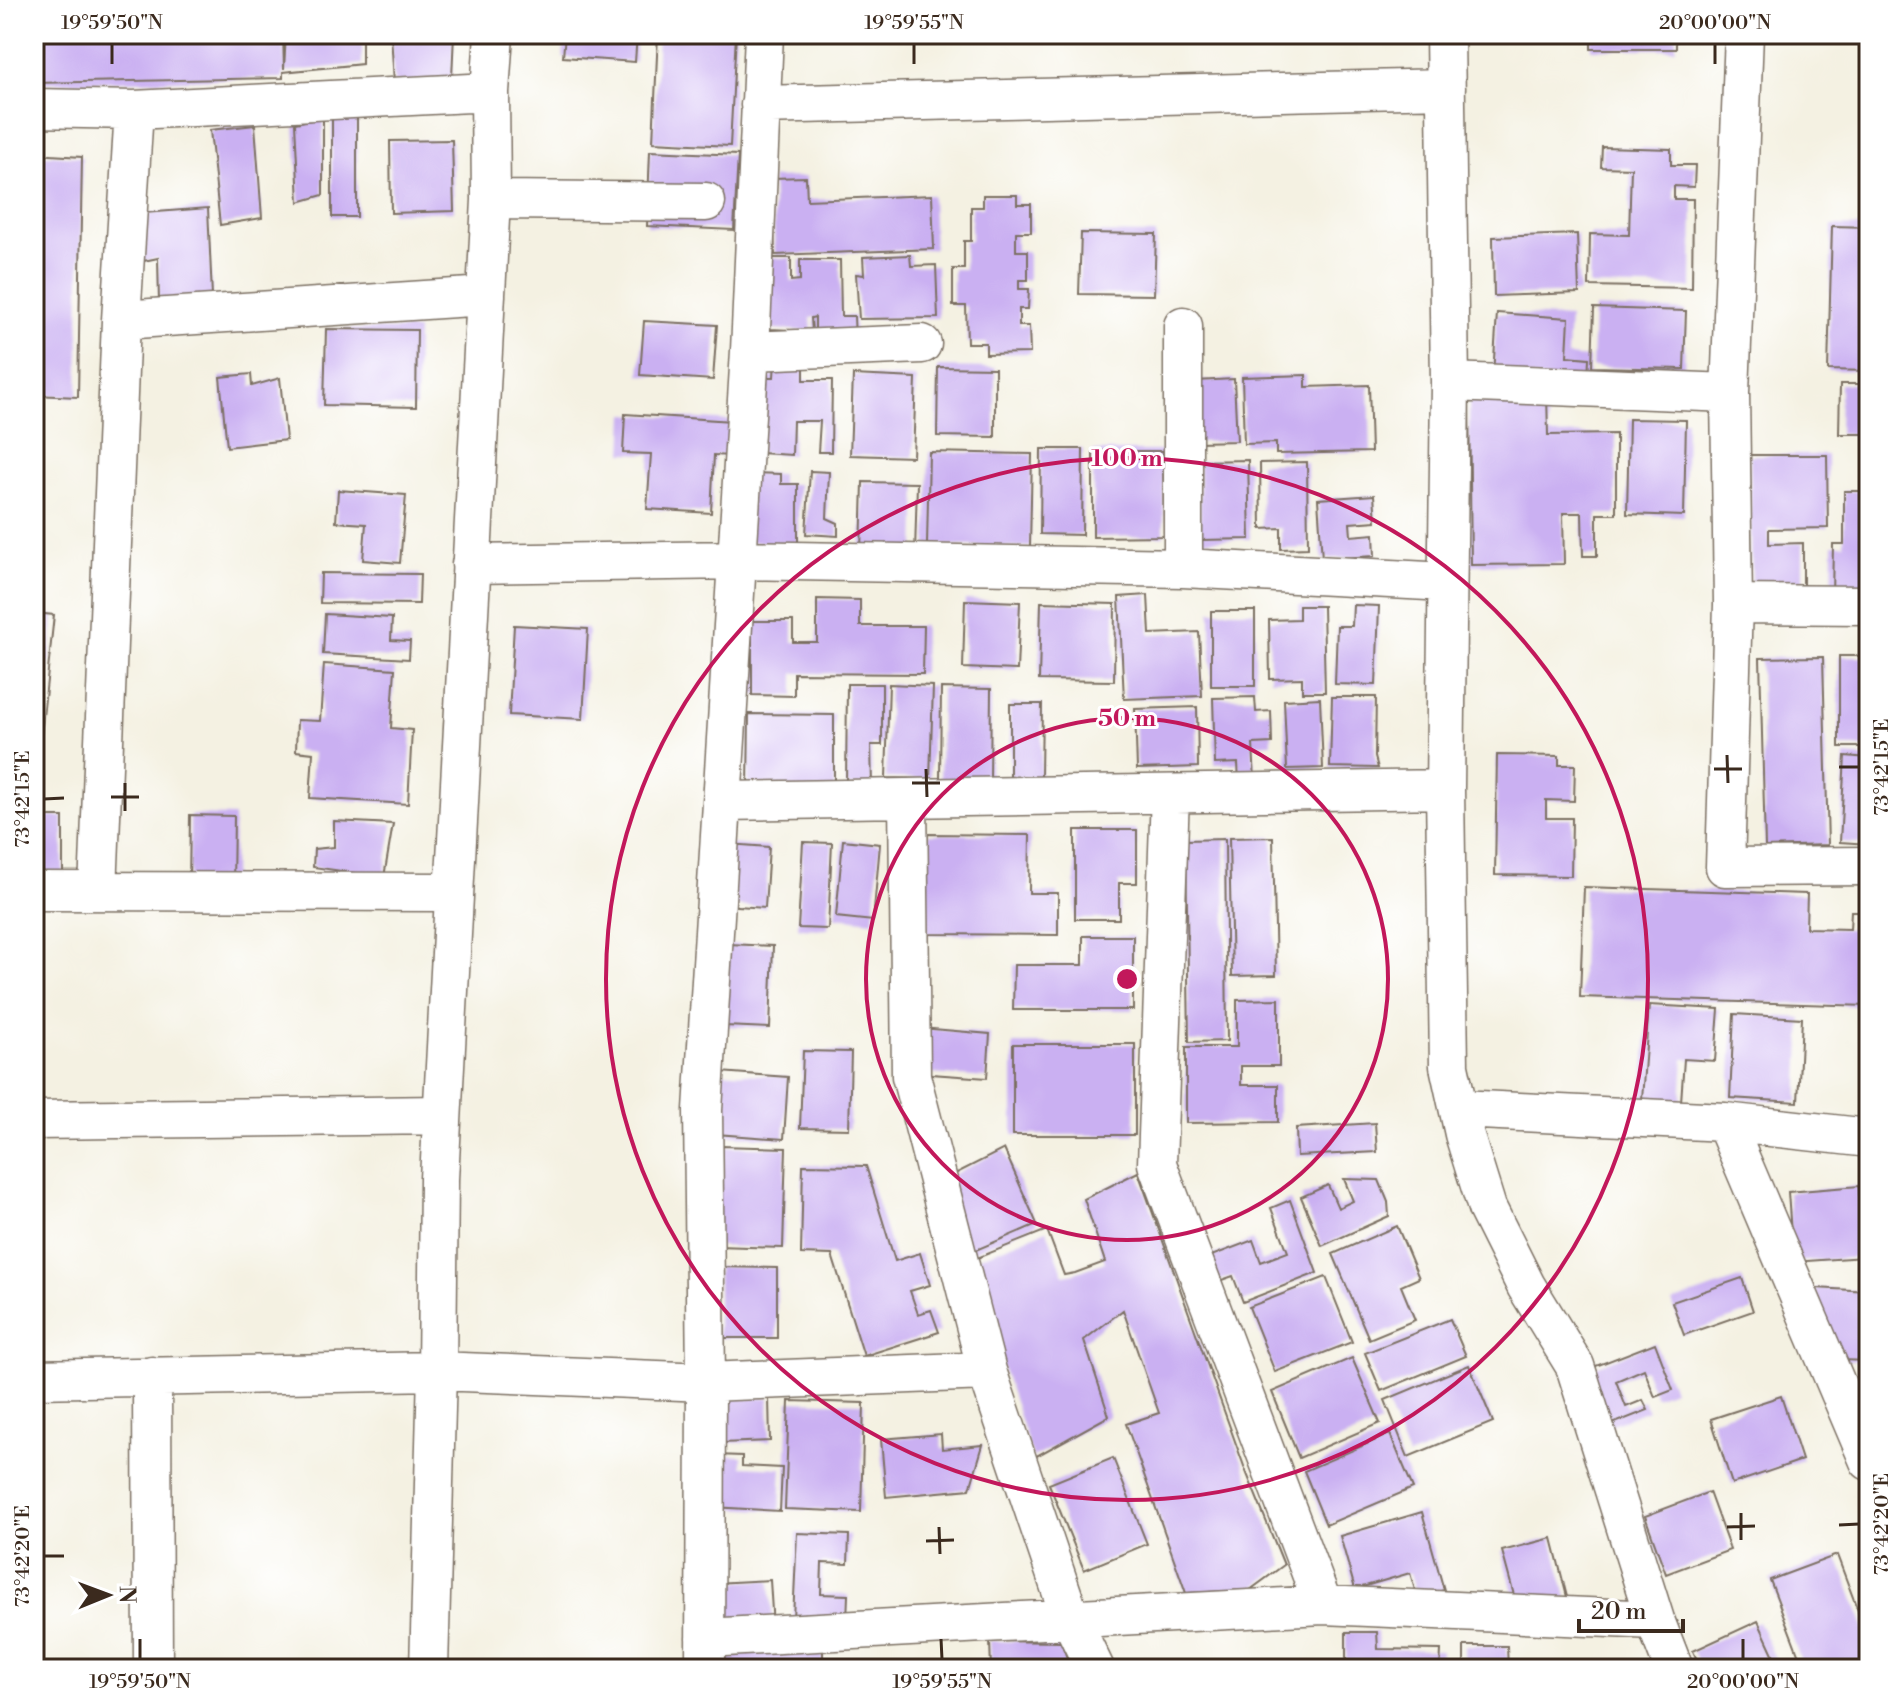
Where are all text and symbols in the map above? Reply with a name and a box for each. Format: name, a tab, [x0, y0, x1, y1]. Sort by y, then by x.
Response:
text: 19°59'50"N	[61, 11, 163, 36]
text: 19°59'55"N	[864, 11, 964, 36]
text: 20°00'00"N	[1659, 11, 1771, 36]
text: 100 m	[1091, 444, 1163, 474]
text: 50 m	[1098, 704, 1156, 734]
text: 73°42'15"E	[1870, 718, 1895, 816]
text: 73°42'15"E	[11, 750, 36, 848]
centre of rings	[1113, 965, 1141, 993]
text: 73°42'20"E	[1870, 1473, 1895, 1575]
text: 73°42'20"E	[11, 1505, 36, 1607]
north arrow	[68, 1555, 148, 1635]
scale bar	[1579, 1583, 1683, 1633]
text: N	[113, 1586, 140, 1604]
text: 20 m	[1591, 1597, 1647, 1627]
text: 19°59'50"N	[89, 1670, 191, 1695]
text: 19°59'55"N	[892, 1670, 992, 1695]
text: 20°00'00"N	[1687, 1670, 1799, 1695]

